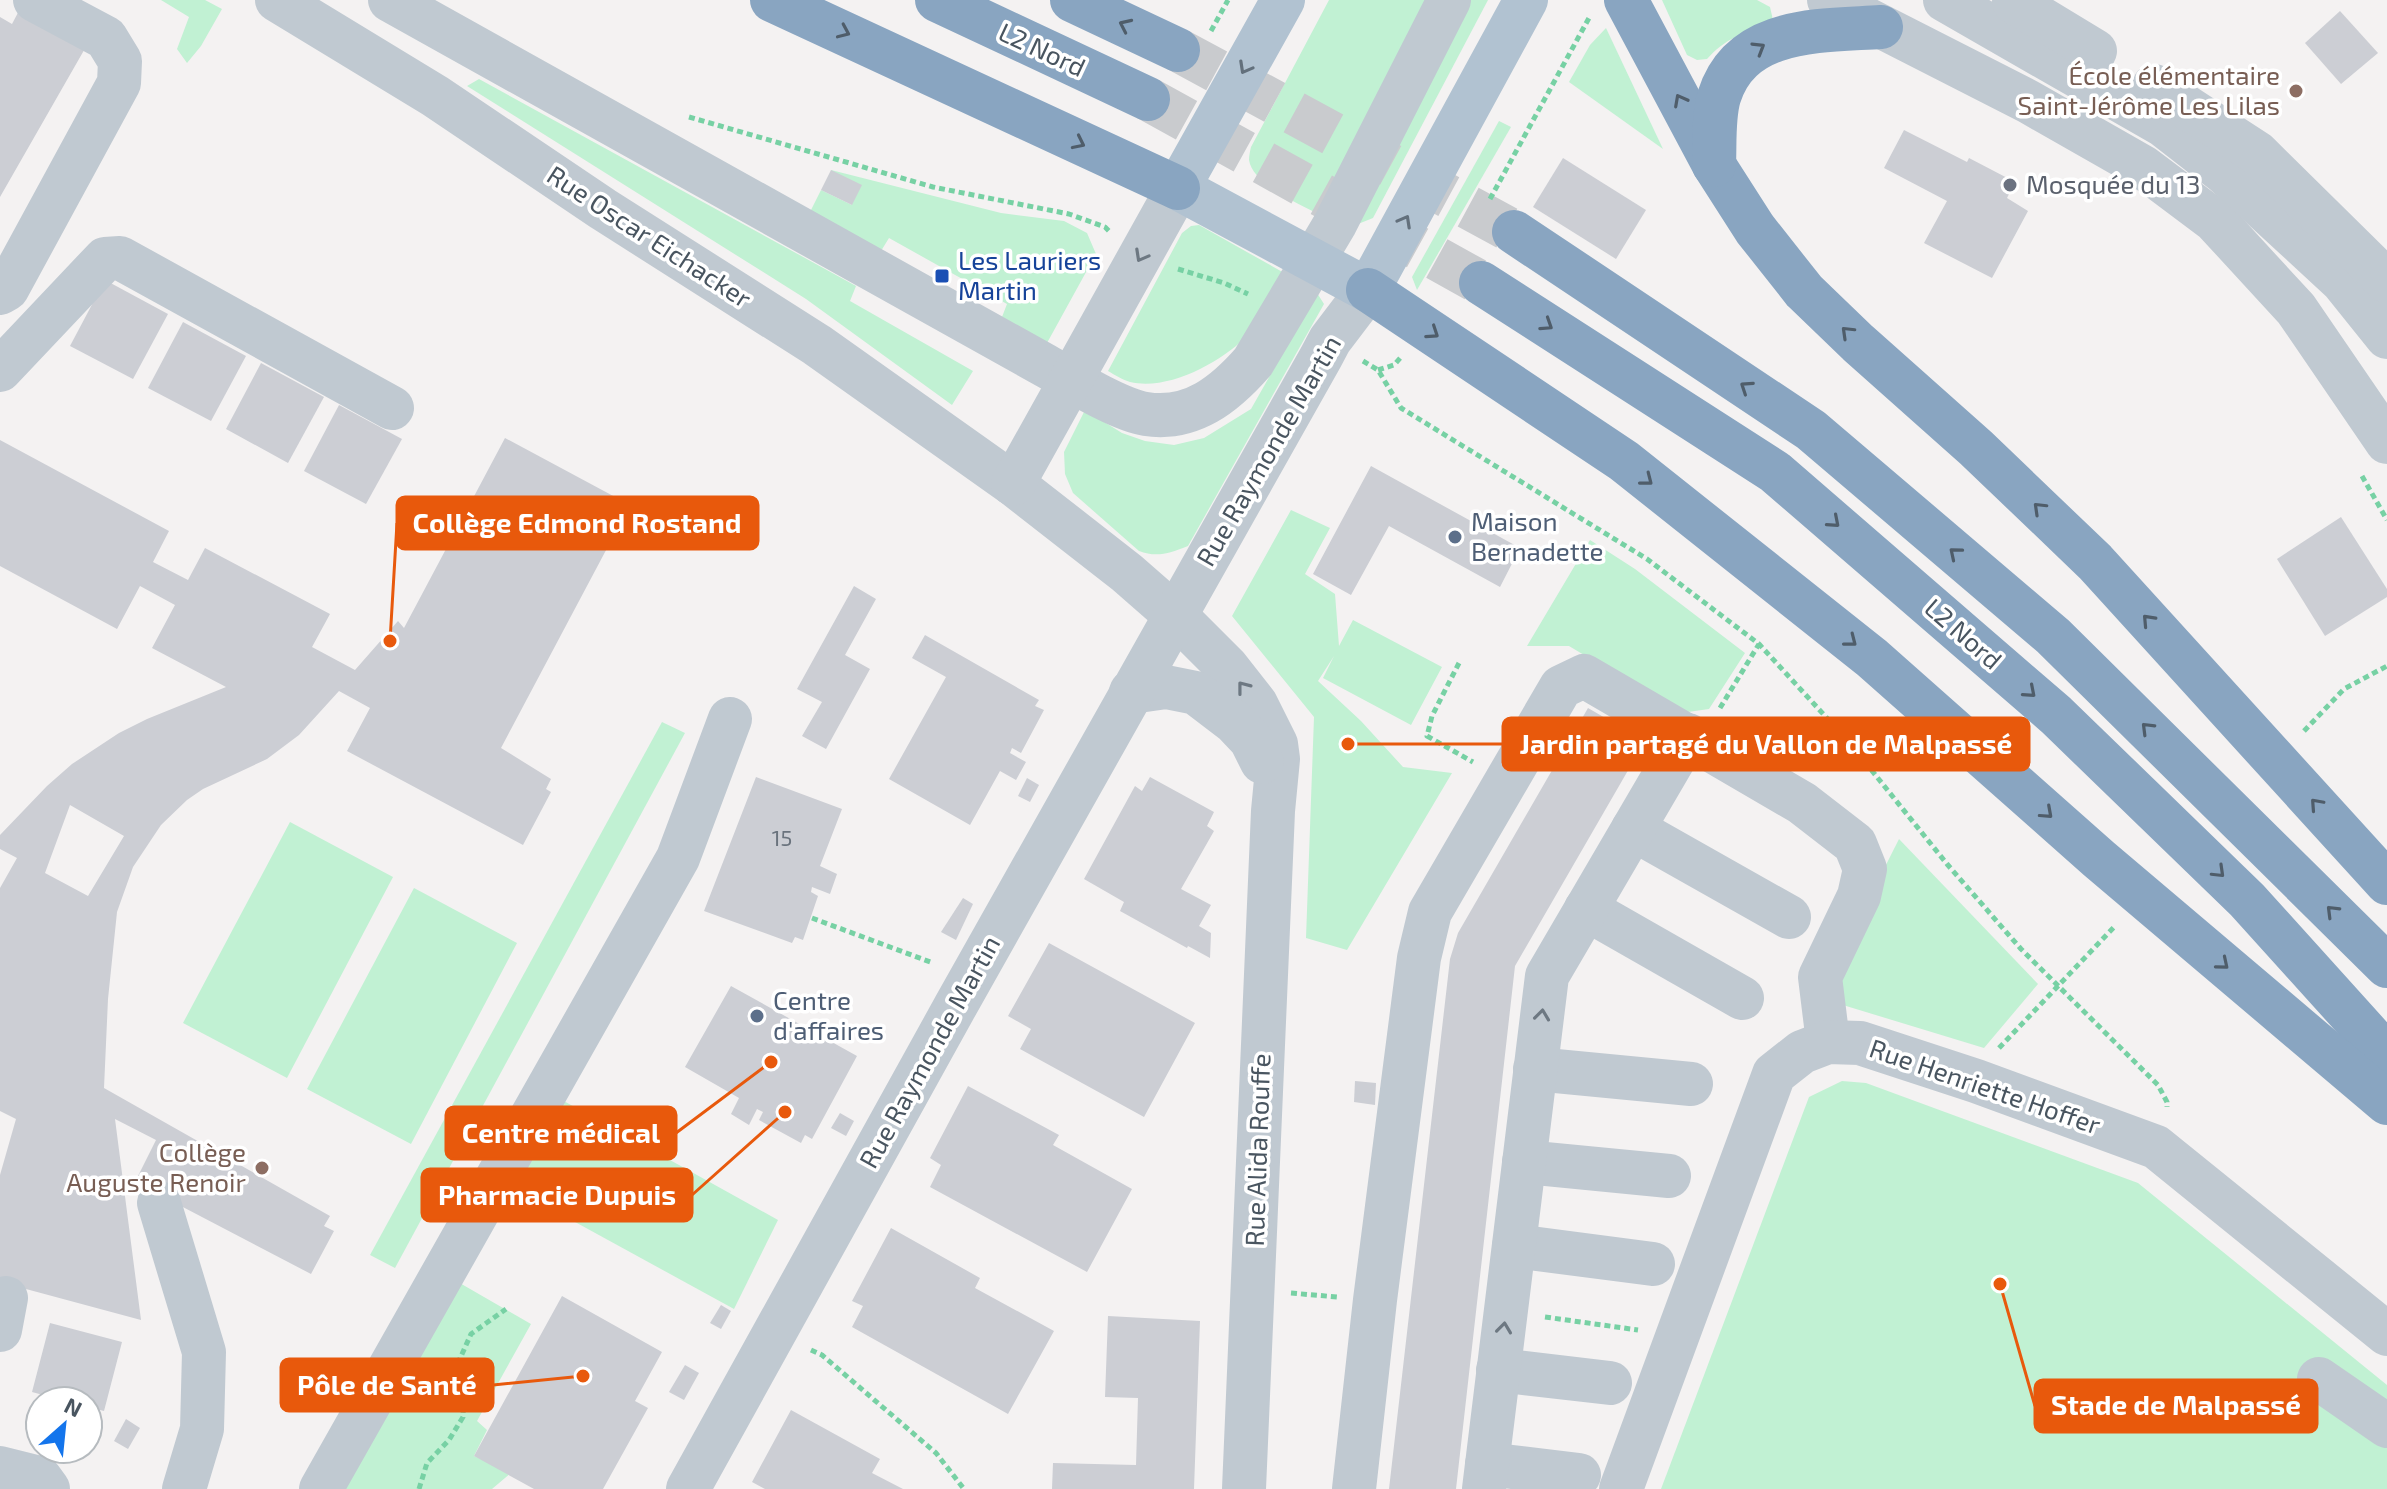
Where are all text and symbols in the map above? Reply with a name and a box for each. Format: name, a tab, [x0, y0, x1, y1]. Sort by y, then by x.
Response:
street label: L2 Nord	[994, 15, 1091, 82]
one-way arrow	[1118, 19, 1133, 35]
one-way arrow	[835, 22, 850, 38]
one-way arrow	[1750, 42, 1765, 58]
one-way arrow	[1239, 59, 1255, 74]
place label: École élémentaire Saint-Jérôme Les Lilas	[2018, 59, 2280, 120]
marker: École élémentaire Saint-Jérôme Les Lilas	[2287, 82, 2305, 100]
one-way arrow	[1674, 94, 1689, 109]
one-way arrow	[1070, 133, 1085, 149]
street label: Rue Oscar Eichacker	[542, 158, 758, 313]
place label: Mosquée du 13	[2026, 168, 2200, 199]
marker: Mosquée du 13	[2001, 176, 2019, 194]
one-way arrow	[1396, 215, 1411, 230]
place label: Les Lauriers Martin	[958, 244, 1101, 305]
one-way arrow	[1135, 248, 1150, 263]
marker: Les Lauriers Martin	[933, 267, 951, 285]
one-way arrow	[1538, 315, 1553, 330]
one-way arrow	[1424, 323, 1438, 338]
one-way arrow	[1842, 327, 1856, 342]
street label: Rue Raymonde Martin	[1189, 329, 1346, 571]
one-way arrow	[1741, 382, 1755, 397]
one-way arrow	[1638, 470, 1652, 485]
callout: Collège Edmond Rostand	[397, 497, 758, 549]
one-way arrow	[2034, 503, 2048, 517]
text: Collège Edmond Rostand	[412, 505, 742, 539]
place label: Maison Bernadette	[1471, 505, 1604, 566]
one-way arrow	[1824, 513, 1839, 527]
marker: Maison Bernadette	[1446, 528, 1464, 546]
one-way arrow	[1950, 548, 1964, 563]
street label: L2 Nord	[1919, 591, 2009, 675]
one-way arrow	[2143, 614, 2157, 629]
one-way arrow	[1842, 631, 1856, 646]
one-way arrow	[1238, 681, 1252, 696]
one-way arrow	[2021, 682, 2036, 697]
callout: Jardin partagé du Vallon de Malpassé	[1503, 718, 2029, 770]
one-way arrow	[2142, 723, 2156, 738]
text: Jardin partagé du Vallon de Malpassé	[1520, 726, 2012, 760]
one-way arrow	[2311, 799, 2326, 814]
one-way arrow	[2037, 803, 2052, 817]
house number: 15	[772, 824, 792, 850]
one-way arrow	[2209, 862, 2224, 876]
one-way arrow	[2326, 906, 2341, 920]
street label: Rue Raymonde Martin	[852, 930, 1006, 1173]
one-way arrow	[2213, 954, 2228, 969]
place label: Centre d'affaires	[773, 984, 884, 1045]
marker: Centre d'affaires	[748, 1007, 766, 1025]
one-way arrow	[1533, 1008, 1550, 1021]
street label: Rue Henriette Hoffer	[1866, 1031, 2105, 1140]
street label: Rue Alida Rouffe	[1238, 1053, 1275, 1247]
callout: Centre médical	[446, 1107, 676, 1159]
text: Centre médical	[462, 1115, 661, 1149]
place label: Collège Auguste Renoir	[66, 1136, 246, 1197]
marker: Collège Auguste Renoir	[253, 1159, 271, 1177]
callout: Pharmacie Dupuis	[422, 1169, 692, 1221]
text: Pharmacie Dupuis	[438, 1177, 676, 1211]
one-way arrow	[1495, 1321, 1512, 1334]
callout: Pôle de Santé	[281, 1359, 493, 1411]
text: Pôle de Santé	[297, 1367, 477, 1401]
callout: Stade de Malpassé	[2035, 1380, 2317, 1432]
north arrow	[24, 1385, 104, 1465]
text: Stade de Malpassé	[2051, 1387, 2301, 1421]
text: N	[61, 1391, 87, 1421]

